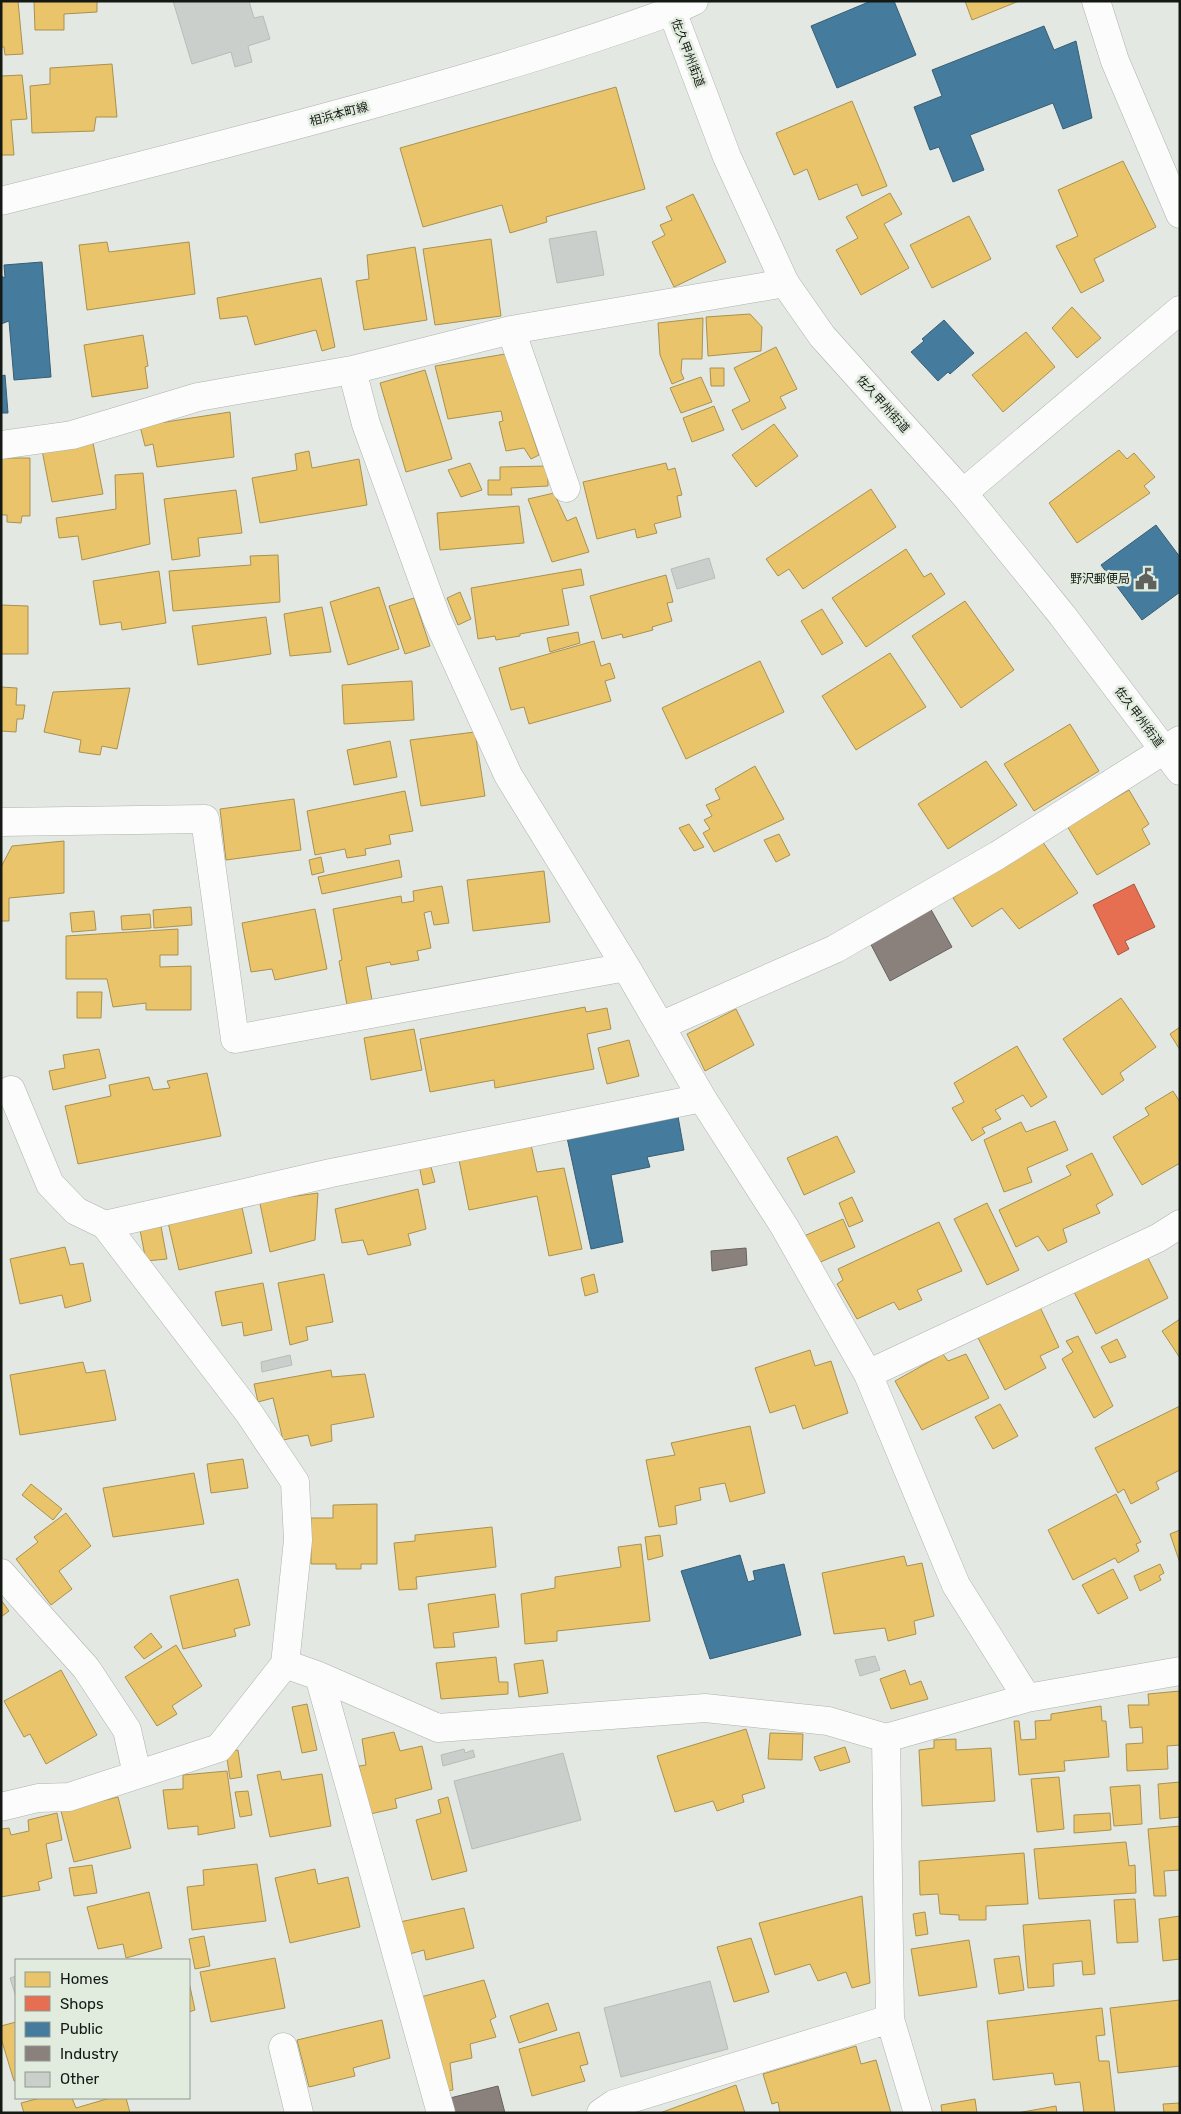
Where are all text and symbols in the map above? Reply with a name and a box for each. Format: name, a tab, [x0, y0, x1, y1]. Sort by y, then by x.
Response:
street label: 佐久甲州街道	[669, 17, 707, 89]
street label: 相浜本町線	[308, 99, 370, 129]
street label: 佐久甲州街道	[854, 373, 912, 435]
public building icon: 野沢郵便局	[1133, 566, 1159, 592]
place label: 野沢郵便局	[1070, 572, 1130, 586]
street label: 佐久甲州街道	[1112, 684, 1166, 750]
legend	[15, 1959, 190, 2099]
text: Homes	[60, 1970, 109, 1988]
text: Shops	[60, 1995, 104, 2013]
text: Public	[60, 2020, 103, 2038]
text: Industry	[60, 2045, 119, 2063]
text: Other	[60, 2070, 100, 2088]

